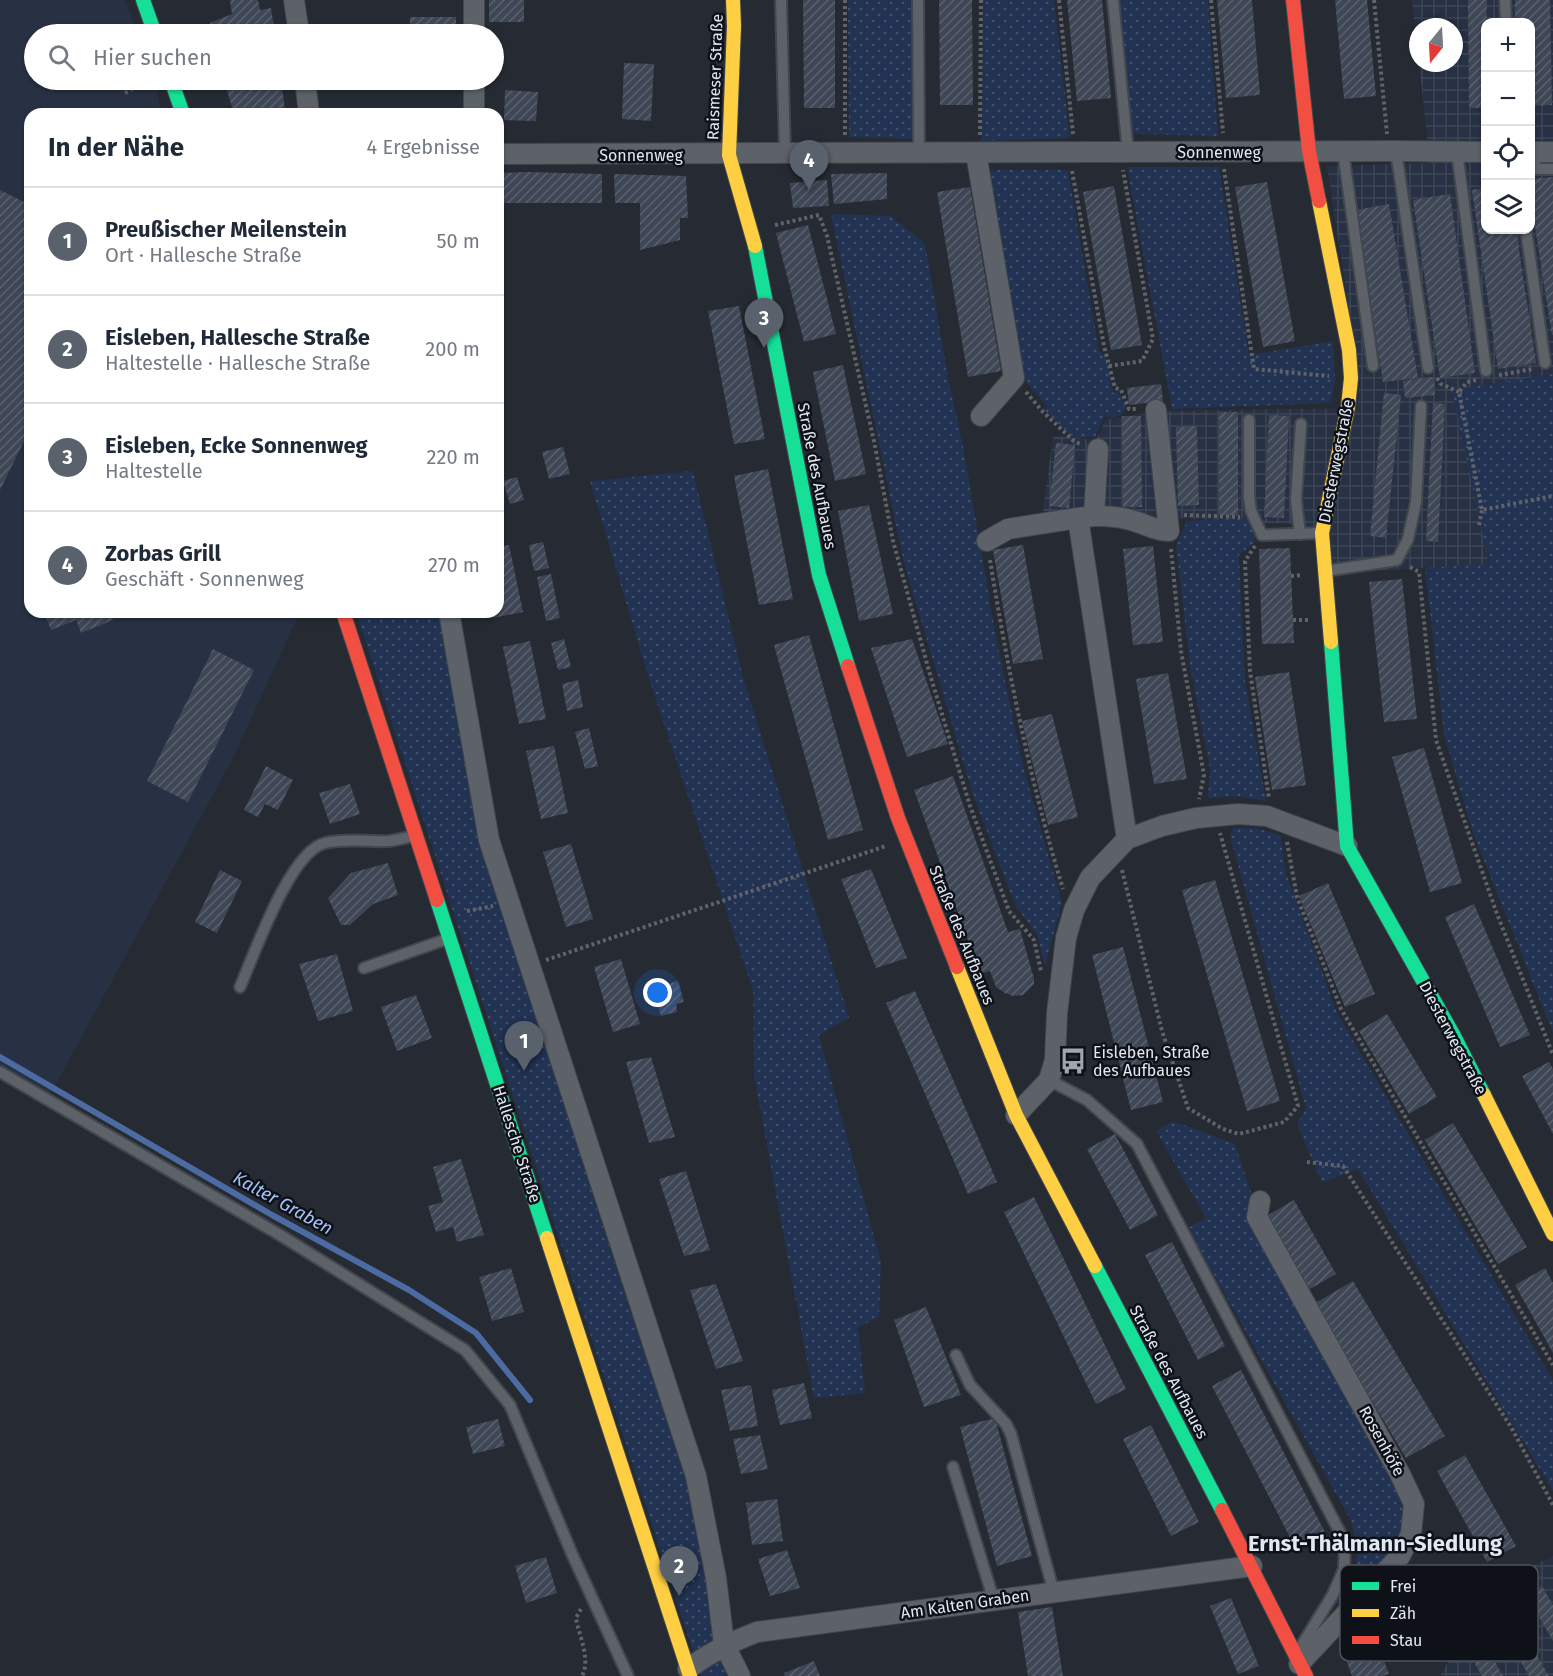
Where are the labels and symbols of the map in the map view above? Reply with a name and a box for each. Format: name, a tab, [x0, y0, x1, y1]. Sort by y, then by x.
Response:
street label: Raismeser Straße	[703, 14, 727, 140]
north arrow	[1409, 18, 1463, 72]
pin: 4	[790, 140, 828, 190]
street label: Sonnenweg	[1177, 143, 1261, 162]
street label: Sonnenweg	[599, 146, 683, 165]
pin: 3	[744, 298, 783, 348]
street label: Diesterwegstraße	[1315, 398, 1357, 524]
street label: Straße des Aufbaues	[793, 401, 841, 551]
street label: Straße des Aufbaues	[925, 863, 999, 1007]
your location	[643, 978, 672, 1007]
street label: Diesterwegstraße	[1415, 978, 1491, 1098]
pin: 1	[504, 1022, 544, 1071]
place label: Eisleben, Straße des Aufbaues	[1093, 1043, 1210, 1080]
bus stop icon: Eisleben, Straße des Aufbaues	[1058, 1046, 1088, 1076]
street label: Hallesche Straße	[489, 1083, 545, 1205]
water label: Kalter Graben	[229, 1167, 337, 1239]
street label: Straße des Aufbaues	[1126, 1302, 1212, 1442]
street label: Rosenhöfe	[1355, 1403, 1409, 1479]
district label: Ernst-Thälmann-Siedlung	[1248, 1530, 1503, 1557]
pin: 2	[660, 1546, 698, 1596]
legend	[1340, 1565, 1538, 1661]
text: Frei	[1390, 1577, 1416, 1596]
street label: Am Kalten Graben	[900, 1586, 1030, 1622]
text: Zäh	[1390, 1604, 1416, 1623]
text: Stau	[1390, 1631, 1422, 1650]

